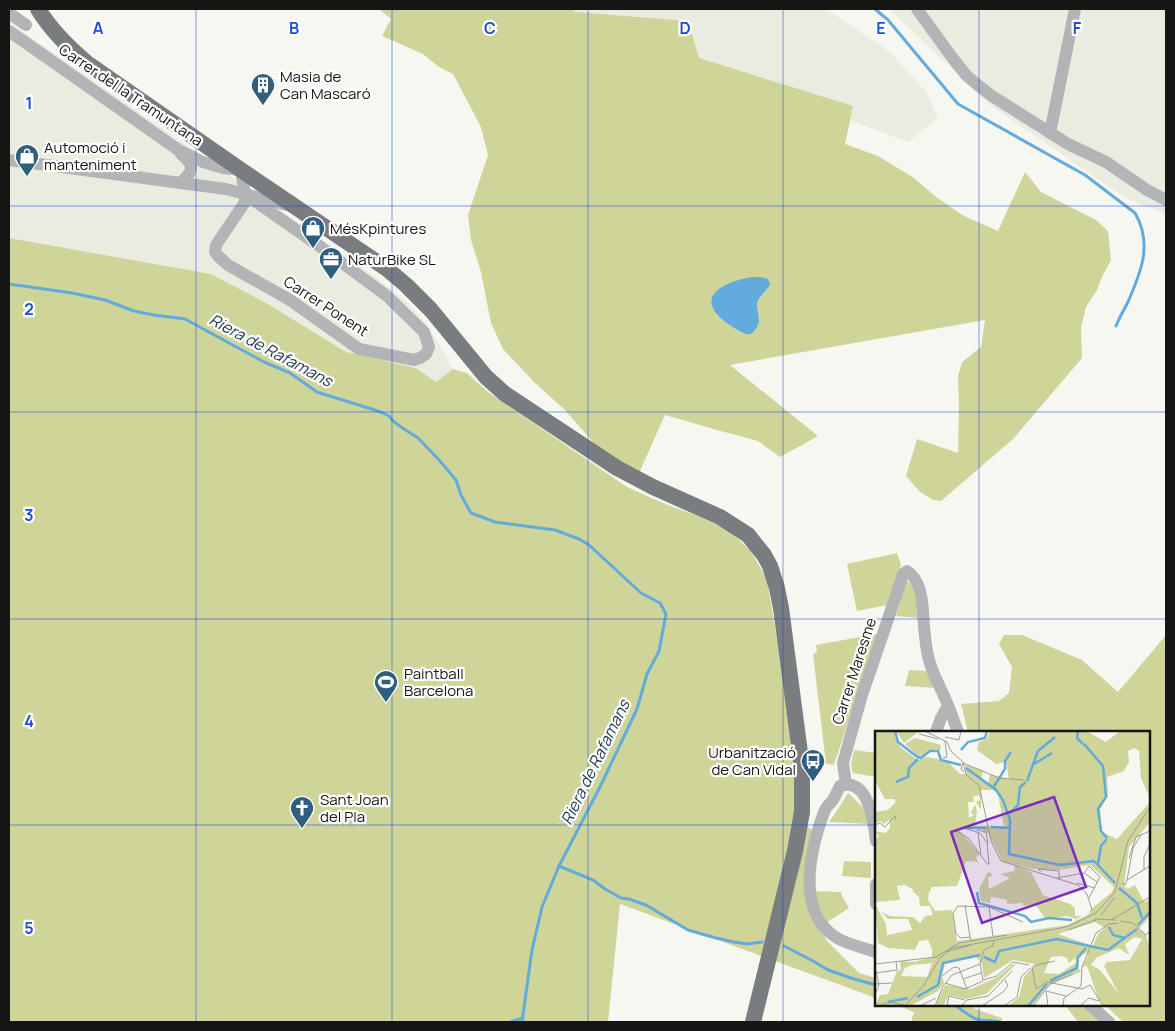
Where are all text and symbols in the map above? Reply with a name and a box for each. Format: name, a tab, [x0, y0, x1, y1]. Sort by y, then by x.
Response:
text: A	[93, 17, 104, 39]
text: B	[289, 17, 299, 39]
text: C	[484, 17, 496, 39]
text: D	[679, 17, 691, 39]
text: E	[876, 17, 886, 39]
text: F	[1073, 17, 1082, 39]
street label: Carrer del la Tramuntana	[55, 39, 207, 151]
place label: Masia de Can Mascaró	[280, 66, 371, 104]
building icon: Masia de Can Mascaró	[250, 72, 276, 106]
text: 1	[25, 92, 33, 114]
place label: Automoció i manteniment	[44, 137, 137, 175]
shop icon: Automoció i manteniment	[14, 143, 40, 177]
shop icon: MésKpintures	[300, 215, 326, 249]
place label: MésKpintures	[330, 218, 426, 239]
office icon: NaturBike SL	[318, 246, 344, 280]
place label: NaturBike SL	[348, 249, 436, 270]
street label: Carrer Ponent	[280, 271, 372, 341]
text: 2	[24, 298, 34, 320]
water label: Riera de Rafamans	[206, 308, 338, 392]
text: 3	[24, 504, 34, 526]
street label: Carrer Maresme	[827, 615, 881, 727]
place label: Paintball Barcelona	[404, 663, 473, 701]
sports icon: Paintball Barcelona	[373, 669, 399, 703]
water label: Riera de Rafamans	[555, 694, 635, 828]
text: 4	[24, 710, 34, 732]
inset map	[875, 731, 1150, 1006]
place label: Urbanització de Can Vidal	[708, 742, 796, 780]
bus stop icon: Urbanització de Can Vidal	[800, 748, 826, 782]
place label: Sant Joan del Pla	[320, 789, 389, 827]
church icon: Sant Joan del Pla	[289, 795, 315, 829]
text: 5	[24, 917, 34, 939]

